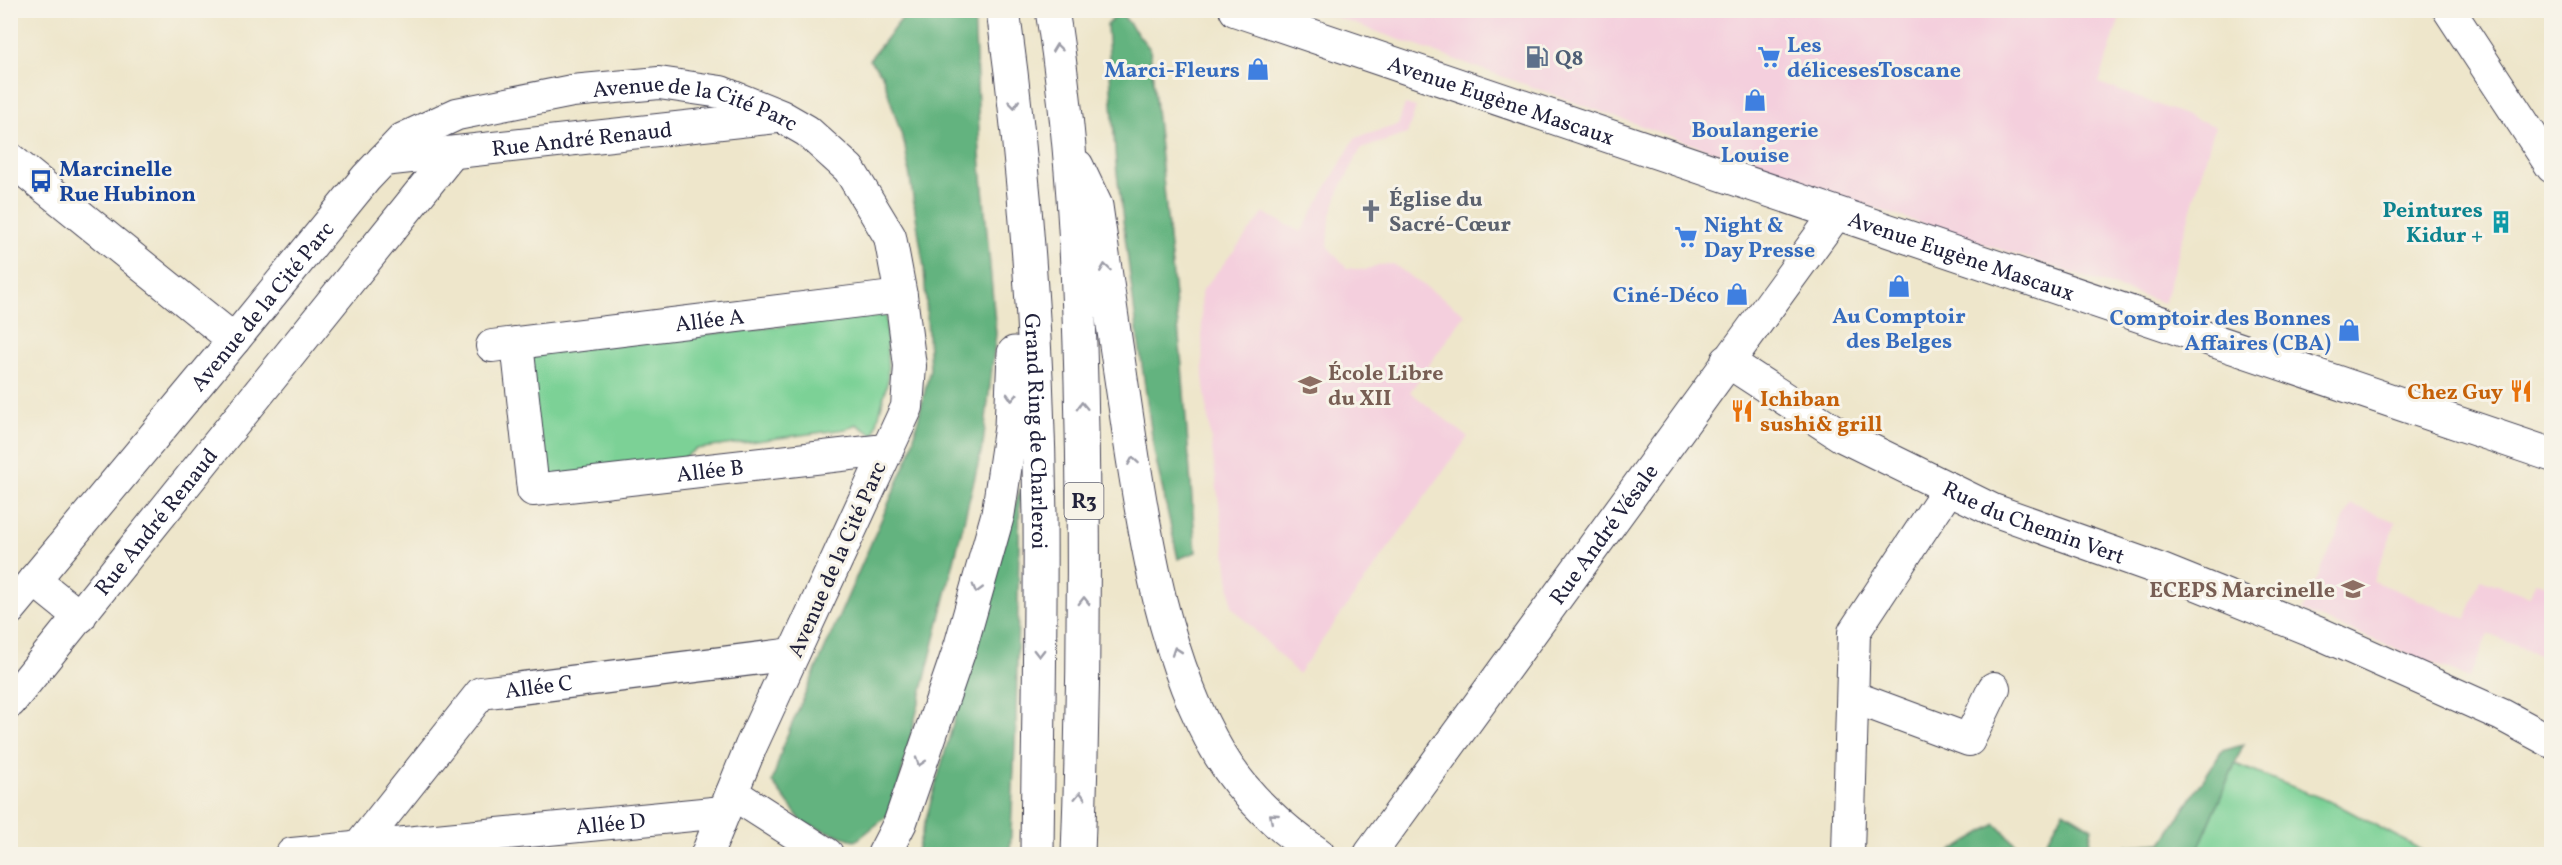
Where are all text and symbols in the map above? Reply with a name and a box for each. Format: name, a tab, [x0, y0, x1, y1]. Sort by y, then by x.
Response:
place label: Les délicesesToscane	[1787, 31, 1961, 87]
one-way arrow	[1051, 43, 1064, 53]
fuel station icon: Q8	[1524, 44, 1550, 70]
place label: Q8	[1555, 44, 1583, 75]
supermarket icon: Les délicesesToscane	[1756, 44, 1782, 70]
street label: Avenue Eugène Mascaux	[1383, 49, 1618, 155]
place label: Marci-Fleurs	[1104, 56, 1240, 87]
shop icon: Marci-Fleurs	[1245, 56, 1271, 82]
street label: Avenue de la Cité Parc	[591, 70, 803, 141]
shop icon: Boulangerie Louise	[1742, 87, 1768, 113]
one-way arrow	[1007, 99, 1020, 108]
street label: Rue André Renaud	[490, 116, 674, 166]
place label: Boulangerie Louise	[1691, 116, 1819, 172]
place label: Marcinelle Rue Hubinon	[59, 155, 196, 211]
bus stop icon: Marcinelle Rue Hubinon	[28, 168, 54, 194]
place label: Église du Sacré-Cœur	[1389, 185, 1511, 241]
place label: Peintures Kidur +	[2383, 196, 2483, 252]
church icon: Église du Sacré-Cœur	[1358, 198, 1384, 224]
street label: Avenue Eugène Mascaux	[1843, 205, 2078, 310]
building icon: Peintures Kidur +	[2488, 209, 2514, 235]
place label: Night & Day Presse	[1704, 211, 1815, 267]
street label: Avenue de la Cité Parc	[184, 215, 343, 399]
supermarket icon: Night & Day Presse	[1673, 224, 1699, 250]
one-way arrow	[1099, 264, 1111, 273]
shop icon: Au Comptoir des Belges	[1886, 273, 1912, 299]
place label: Ciné-Déco	[1613, 281, 1719, 312]
shop icon: Ciné-Déco	[1724, 281, 1750, 307]
street label: Allée A	[673, 302, 746, 342]
place label: Au Comptoir des Belges	[1832, 302, 1966, 358]
place label: Comptoir des Bonnes Affaires (CBA)	[2110, 304, 2331, 360]
street label: Grand Ring de Charleroi	[1015, 313, 1053, 550]
shop icon: Comptoir des Bonnes Affaires (CBA)	[2336, 317, 2362, 343]
place label: École Libre du XII	[1328, 359, 1443, 415]
school or university icon: École Libre du XII	[1297, 372, 1323, 398]
place label: Chez Guy	[2407, 378, 2504, 409]
restaurant icon: Chez Guy	[2508, 378, 2534, 404]
place label: Ichiban sushi& grill	[1760, 385, 1883, 441]
one-way arrow	[1006, 393, 1019, 402]
restaurant icon: Ichiban sushi& grill	[1729, 398, 1755, 424]
one-way arrow	[1075, 402, 1088, 411]
street label: Rue André Renaud	[88, 442, 226, 603]
street label: Allée B	[675, 453, 746, 492]
street label: Avenue de la Cité Parc	[781, 457, 896, 663]
one-way arrow	[1128, 457, 1140, 466]
street label: Rue André Vésale	[1543, 458, 1667, 612]
street label: Rue du Chemin Vert	[1937, 475, 2129, 574]
road number: R3	[1064, 483, 1104, 519]
place label: ECEPS Marcinelle	[2149, 576, 2335, 607]
school or university icon: ECEPS Marcinelle	[2340, 576, 2366, 602]
one-way arrow	[972, 583, 984, 593]
one-way arrow	[1078, 597, 1090, 606]
one-way arrow	[1170, 646, 1183, 657]
one-way arrow	[1033, 648, 1045, 657]
street label: Allée C	[503, 669, 575, 708]
one-way arrow	[915, 757, 928, 767]
one-way arrow	[1074, 792, 1087, 801]
street label: Allée D	[574, 807, 647, 844]
one-way arrow	[1269, 813, 1280, 824]

